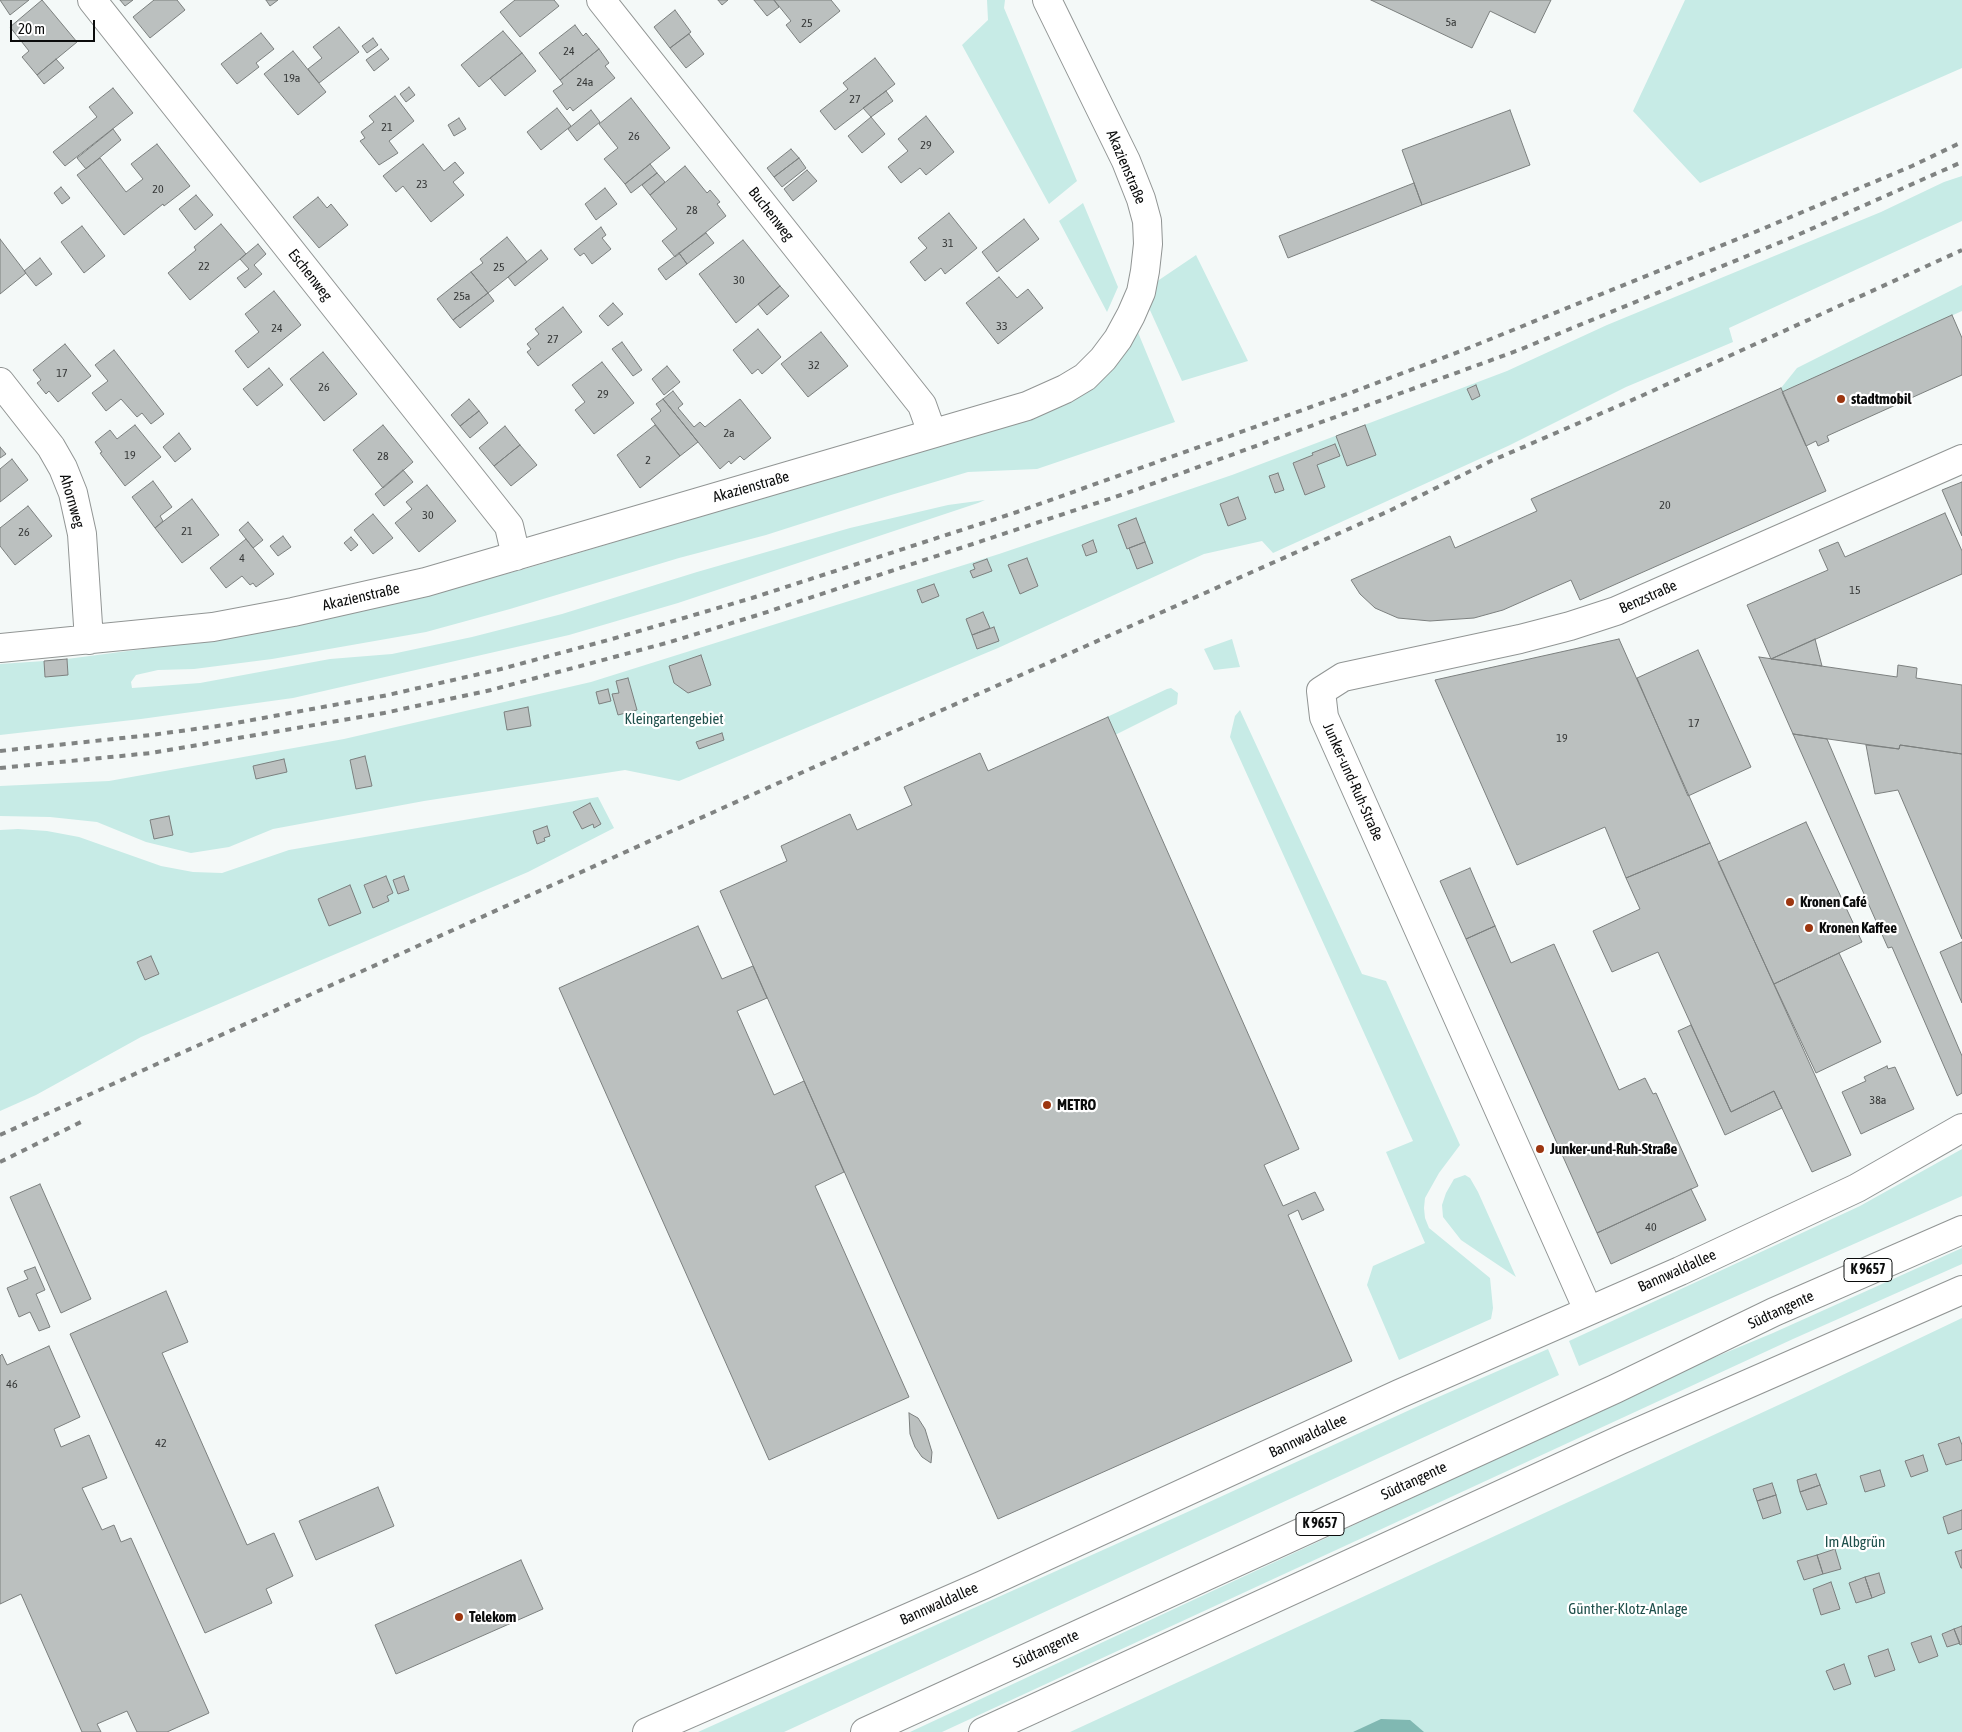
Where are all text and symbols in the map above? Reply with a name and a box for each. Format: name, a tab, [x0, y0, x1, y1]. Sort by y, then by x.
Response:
scale bar	[12, 10, 98, 42]
house number: 5a	[1445, 15, 1457, 29]
house number: 25	[801, 16, 813, 30]
text: 20 m	[18, 20, 45, 37]
house number: 24	[563, 44, 575, 58]
house number: 19a	[284, 71, 300, 85]
house number: 24a	[577, 75, 593, 89]
house number: 27	[849, 92, 861, 106]
house number: 21	[381, 120, 393, 134]
street label: Akazienstraße	[1102, 127, 1150, 207]
house number: 26	[628, 129, 640, 143]
house number: 29	[920, 138, 932, 152]
house number: 23	[416, 177, 428, 191]
house number: 20	[152, 182, 164, 196]
street label: Buchenweg	[744, 184, 798, 244]
house number: 28	[686, 203, 698, 217]
house number: 31	[942, 236, 954, 250]
street label: Eschenweg	[284, 246, 336, 304]
house number: 22	[198, 259, 210, 273]
house number: 25	[493, 260, 505, 274]
house number: 30	[733, 273, 745, 287]
house number: 25a	[454, 289, 470, 303]
house number: 33	[996, 319, 1008, 333]
house number: 24	[271, 321, 283, 335]
house number: 27	[547, 332, 559, 346]
house number: 32	[808, 358, 820, 372]
house number: 17	[56, 366, 68, 380]
house number: 26	[318, 380, 330, 394]
house number: 29	[597, 387, 609, 401]
place label: stadtmobil	[1851, 390, 1911, 408]
marker: stadtmobil	[1835, 393, 1847, 405]
house number: 2a	[723, 426, 735, 440]
house number: 19	[124, 448, 136, 462]
house number: 28	[377, 449, 389, 463]
house number: 2	[645, 453, 651, 467]
street label: Akazienstraße	[711, 468, 791, 506]
street label: Ahornweg	[56, 472, 88, 530]
house number: 20	[1659, 498, 1671, 512]
house number: 30	[422, 508, 434, 522]
house number: 21	[181, 524, 193, 538]
house number: 26	[18, 525, 30, 539]
house number: 4	[239, 551, 245, 565]
street label: Benzstraße	[1616, 576, 1680, 618]
street label: Akazienstraße	[321, 579, 401, 615]
house number: 15	[1849, 583, 1861, 597]
park label: Kleingartengebiet	[624, 710, 724, 728]
house number: 17	[1688, 716, 1700, 730]
street label: Junker-und-Ruh-Straße	[1319, 720, 1387, 844]
house number: 19	[1556, 731, 1568, 745]
place label: Kronen Café	[1800, 893, 1867, 911]
marker: Kronen Café	[1784, 896, 1796, 908]
place label: Kronen Kaffee	[1819, 919, 1897, 937]
marker: Kronen Kaffee	[1803, 922, 1815, 934]
house number: 38a	[1870, 1093, 1886, 1107]
place label: METRO	[1057, 1096, 1096, 1114]
marker: METRO	[1041, 1099, 1053, 1111]
place label: Junker-und-Ruh-Straße	[1550, 1140, 1677, 1158]
marker: Junker-und-Ruh-Straße	[1534, 1143, 1546, 1155]
house number: 40	[1645, 1220, 1657, 1234]
street label: Bannwaldallee	[1635, 1246, 1719, 1296]
road number: K 9657	[1844, 1258, 1892, 1282]
street label: Südtangente	[1745, 1287, 1817, 1333]
house number: 46	[6, 1377, 18, 1391]
street label: Bannwaldallee	[1266, 1410, 1350, 1462]
house number: 42	[155, 1436, 167, 1450]
street label: Südtangente	[1378, 1458, 1450, 1504]
road number: K 9657	[1296, 1512, 1344, 1536]
park label: Im Albgrün	[1825, 1533, 1885, 1551]
street label: Bannwaldallee	[897, 1579, 981, 1629]
park label: Günther-Klotz-Anlage	[1568, 1600, 1688, 1618]
place label: Telekom	[469, 1608, 516, 1626]
marker: Telekom	[453, 1611, 465, 1623]
street label: Südtangente	[1010, 1626, 1082, 1672]

